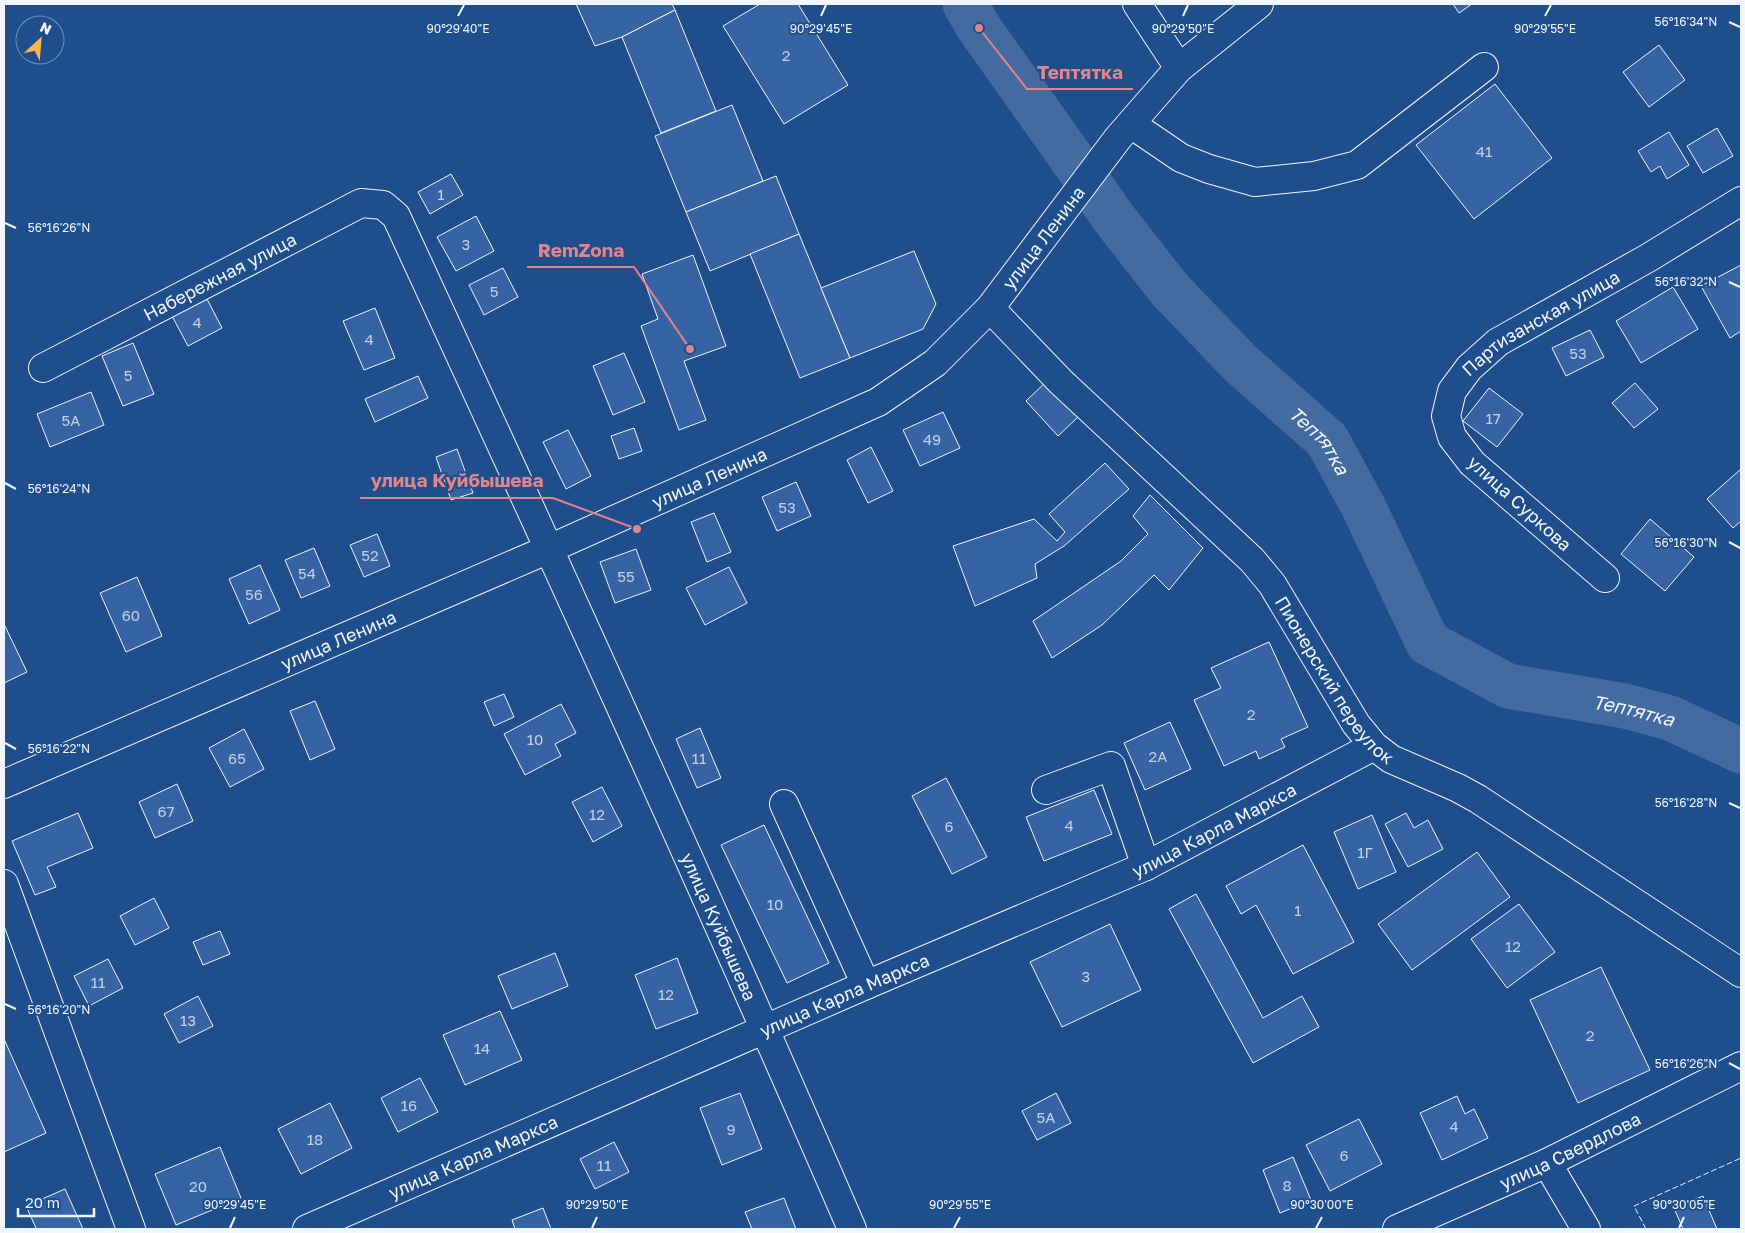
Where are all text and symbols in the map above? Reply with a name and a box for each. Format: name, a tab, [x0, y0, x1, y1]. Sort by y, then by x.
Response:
text: 56°16'34"N	[1655, 14, 1717, 29]
north arrow	[15, 15, 65, 65]
text: N	[37, 18, 54, 38]
text: 90°29'40"E	[426, 21, 490, 36]
text: 90°29'45"E	[790, 21, 852, 36]
text: 90°29'50"E	[1152, 21, 1214, 36]
text: 90°29'55"E	[1514, 21, 1576, 36]
house number: 2	[782, 46, 790, 64]
callout: Тептятка	[1027, 55, 1133, 89]
text: Тептятка	[1037, 60, 1123, 83]
house number: 41	[1476, 142, 1492, 160]
street label: улица Ленина	[997, 181, 1089, 293]
house number: 1	[437, 185, 445, 203]
text: 56°16'26"N	[28, 220, 90, 235]
street label: Набережная улица	[139, 228, 300, 325]
callout: RemZona	[527, 233, 634, 267]
house number: 3	[462, 235, 470, 253]
text: RemZona	[538, 238, 624, 261]
street label: Партизанская улица	[1457, 265, 1623, 380]
text: 56°16'32"N	[1655, 274, 1717, 289]
house number: 5	[490, 282, 498, 300]
house number: 4	[192, 313, 202, 331]
house number: 4	[364, 330, 374, 348]
house number: 53	[1569, 344, 1587, 362]
house number: 5	[124, 366, 132, 384]
water label: Тептятка	[1285, 401, 1355, 479]
house number: 17	[1485, 409, 1501, 427]
house number: 5А	[62, 411, 80, 429]
house number: 49	[923, 430, 941, 448]
street label: улица Ленина	[648, 442, 770, 513]
street label: улица Суркова	[1464, 451, 1576, 555]
callout: улица Куйбышева	[360, 464, 553, 498]
text: улица Куйбышева	[370, 468, 544, 491]
text: 56°16'24"N	[28, 481, 90, 496]
house number: 53	[778, 498, 796, 516]
text: 56°16'30"N	[1655, 535, 1717, 550]
house number: 52	[361, 546, 379, 564]
house number: 54	[298, 564, 316, 582]
house number: 55	[617, 567, 635, 585]
house number: 56	[245, 585, 263, 603]
street label: Пионерский переулок	[1271, 592, 1399, 768]
street label: улица Ленина	[277, 605, 399, 674]
house number: 60	[122, 606, 140, 624]
water label: Тептятка	[1591, 689, 1678, 731]
house number: 2	[1247, 705, 1255, 723]
house number: 10	[527, 730, 543, 748]
text: 56°16'22"N	[28, 741, 90, 756]
house number: 2А	[1149, 747, 1167, 765]
house number: 65	[228, 749, 246, 767]
house number: 11	[692, 749, 706, 767]
street label: улица Карла Маркса	[1128, 778, 1300, 882]
text: 56°16'28"N	[1655, 795, 1717, 810]
house number: 67	[157, 802, 175, 820]
house number: 12	[589, 805, 605, 823]
house number: 4	[1064, 816, 1074, 834]
house number: 6	[944, 817, 954, 835]
house number: 1Г	[1357, 843, 1373, 861]
street label: улица Куйбышева	[677, 849, 762, 1004]
house number: 10	[767, 895, 783, 913]
house number: 1	[1294, 901, 1302, 919]
house number: 12	[1505, 937, 1521, 955]
street label: улица Карла Маркса	[756, 949, 932, 1041]
house number: 3	[1082, 967, 1090, 985]
house number: 11	[91, 973, 105, 991]
house number: 12	[658, 985, 674, 1003]
text: 56°16'20"N	[28, 1002, 90, 1017]
house number: 13	[180, 1011, 196, 1029]
house number: 2	[1586, 1026, 1594, 1044]
house number: 14	[474, 1039, 490, 1057]
text: 56°16'26"N	[1655, 1056, 1717, 1071]
house number: 16	[401, 1096, 417, 1114]
street label: улица Свердлова	[1496, 1107, 1644, 1194]
house number: 5А	[1037, 1108, 1055, 1126]
street label: улица Карла Маркса	[385, 1110, 561, 1203]
house number: 4	[1449, 1117, 1459, 1135]
house number: 9	[726, 1120, 736, 1138]
house number: 18	[307, 1130, 323, 1148]
house number: 6	[1339, 1146, 1349, 1164]
house number: 11	[597, 1156, 611, 1174]
house number: 8	[1282, 1176, 1292, 1194]
house number: 20	[189, 1177, 207, 1195]
scale bar	[18, 1186, 94, 1218]
text: 20 m	[25, 1193, 60, 1211]
text: 90°29'45"E	[204, 1197, 266, 1212]
text: 90°29'50"E	[566, 1197, 628, 1212]
text: 90°29'55"E	[929, 1197, 991, 1212]
text: 90°30'00"E	[1290, 1197, 1354, 1212]
text: 90°30'05"E	[1653, 1197, 1715, 1212]

